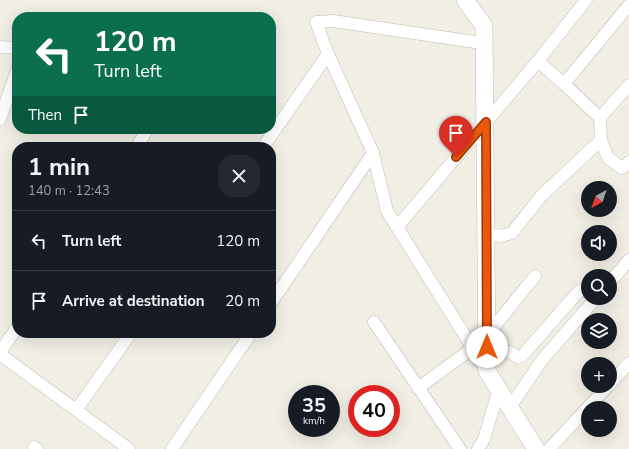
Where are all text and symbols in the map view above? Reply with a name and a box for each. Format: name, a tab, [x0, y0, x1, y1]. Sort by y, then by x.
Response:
text: 120 m	[94, 23, 177, 61]
icon: left	[28, 28, 80, 80]
text: Turn left	[94, 59, 162, 83]
icon: arrive	[70, 104, 92, 126]
text: Then	[28, 105, 62, 125]
pin	[439, 116, 473, 157]
icon: arrive	[445, 122, 467, 144]
text: 1 min	[28, 151, 90, 183]
button: close	[218, 155, 260, 197]
north arrow	[581, 181, 617, 217]
map controls	[581, 181, 617, 437]
text: 140 m · 12:43	[28, 182, 110, 200]
button: sound	[581, 225, 617, 261]
icon: left	[28, 230, 50, 252]
text: Turn left	[62, 231, 121, 251]
text: 120 m	[216, 231, 260, 251]
button: search	[581, 269, 617, 305]
icon: arrive	[28, 290, 50, 312]
text: Arrive at destination	[62, 291, 205, 311]
text: 20 m	[225, 291, 260, 311]
button: layers	[581, 313, 617, 349]
position arrow	[466, 326, 508, 368]
button: +	[581, 357, 617, 393]
speed limit sign: 40	[348, 385, 400, 437]
text: 35	[302, 392, 326, 419]
button: −	[581, 401, 617, 437]
text: km/h	[303, 414, 325, 428]

